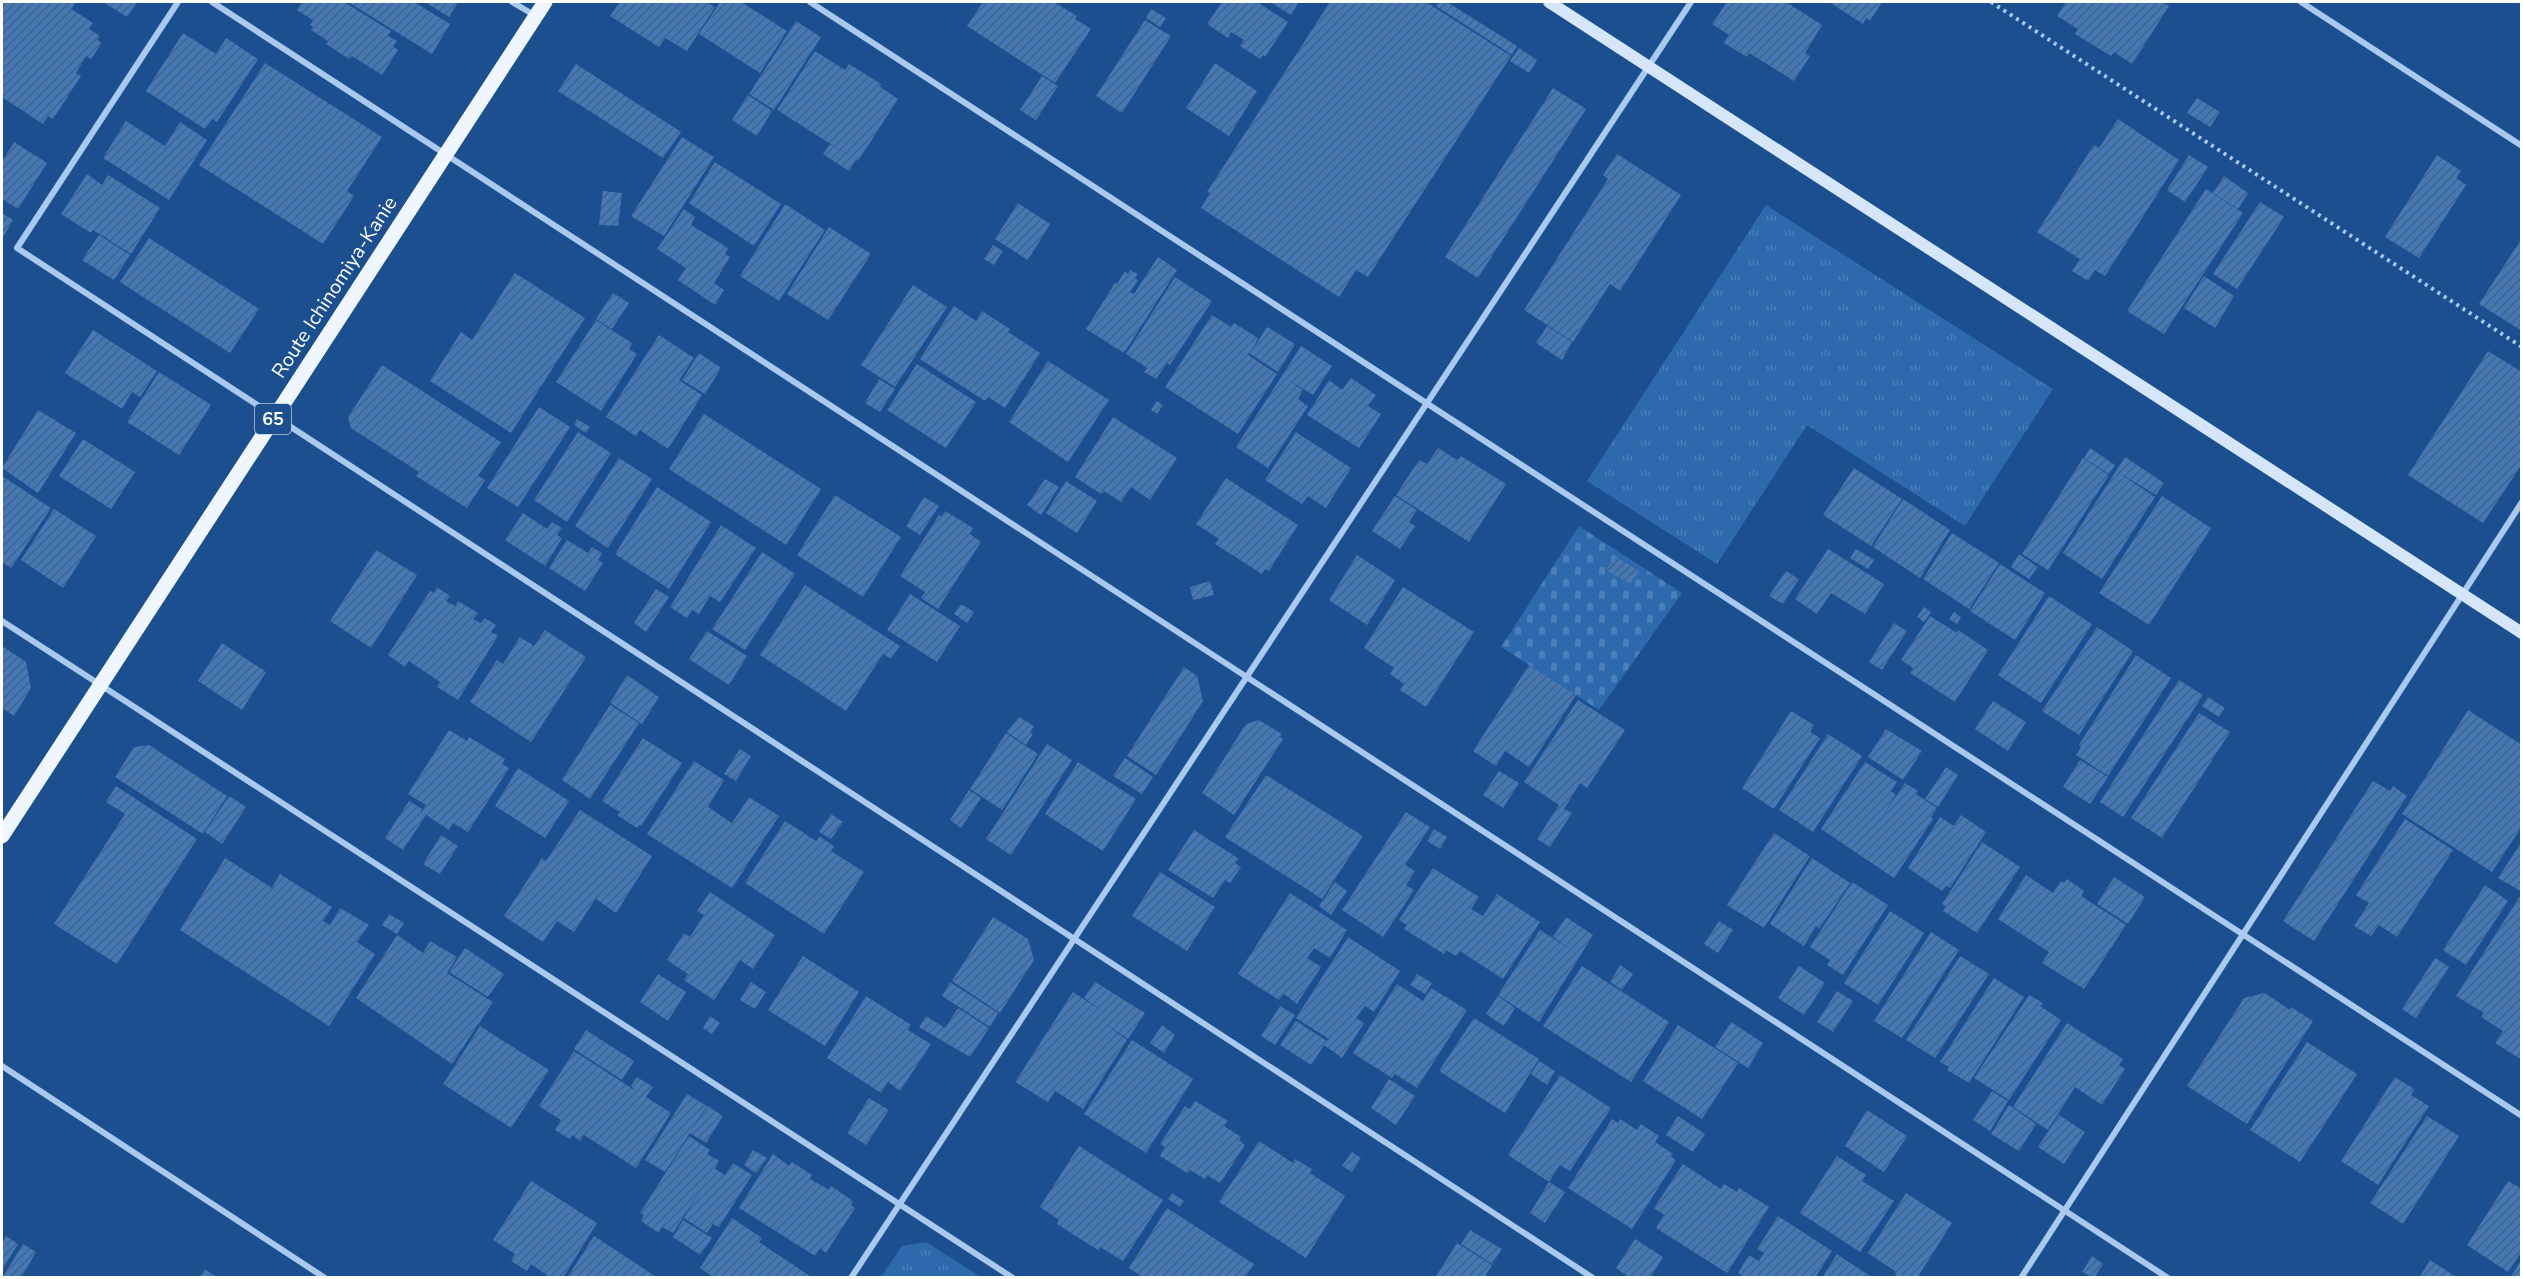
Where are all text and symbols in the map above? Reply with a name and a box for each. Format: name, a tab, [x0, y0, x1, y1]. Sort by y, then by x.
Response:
street label: Route Ichinomiya-Kanie	[265, 191, 403, 383]
road number: 65	[255, 404, 291, 434]

